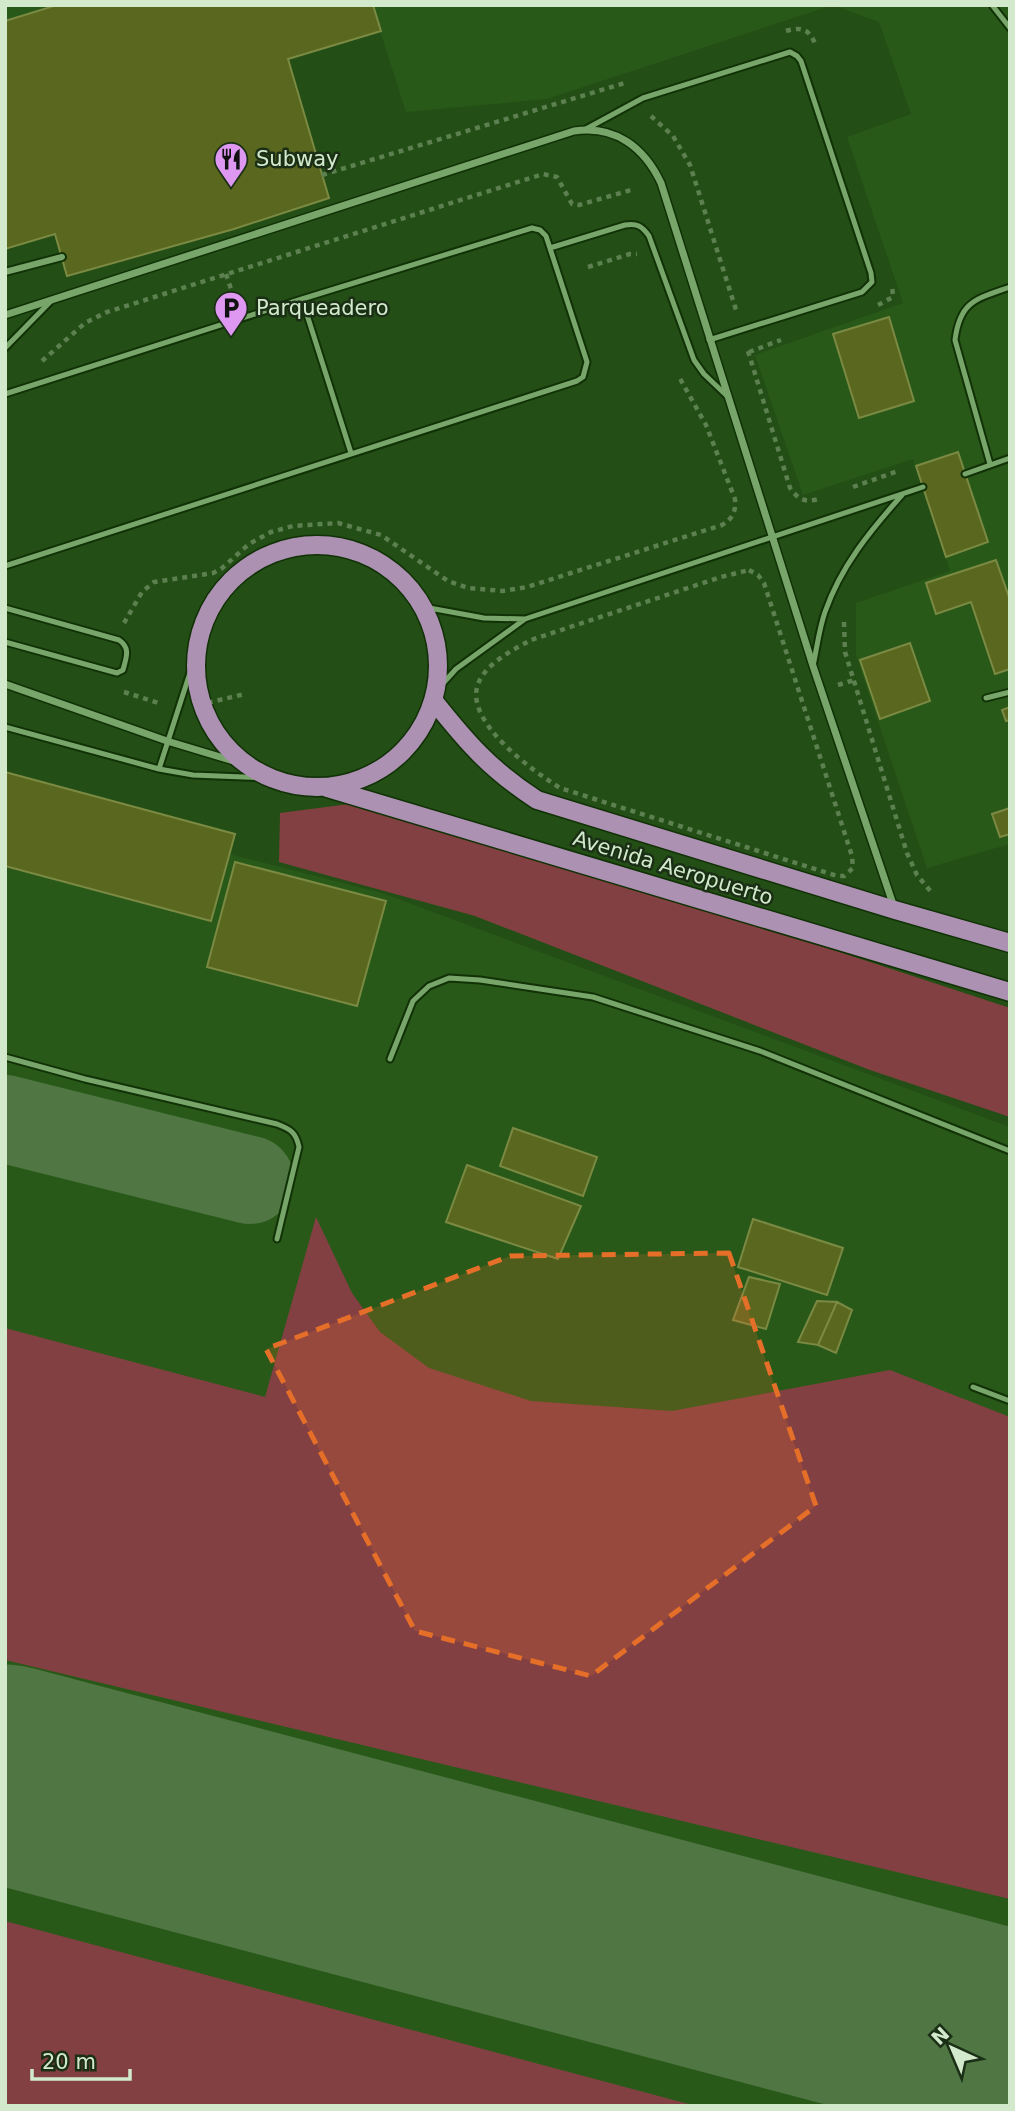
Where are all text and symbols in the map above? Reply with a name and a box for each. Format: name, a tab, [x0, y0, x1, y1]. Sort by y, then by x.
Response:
restaurant icon: Subway	[212, 140, 250, 189]
place label: Subway	[256, 147, 338, 171]
parking icon: Parqueadero	[212, 289, 250, 338]
place label: Parqueadero	[256, 296, 389, 320]
street label: Avenida Aeropuerto	[570, 826, 776, 910]
north arrow	[917, 2013, 987, 2083]
text: N	[927, 2022, 954, 2049]
scale bar	[32, 2038, 130, 2082]
text: 20 m	[42, 2050, 96, 2074]

